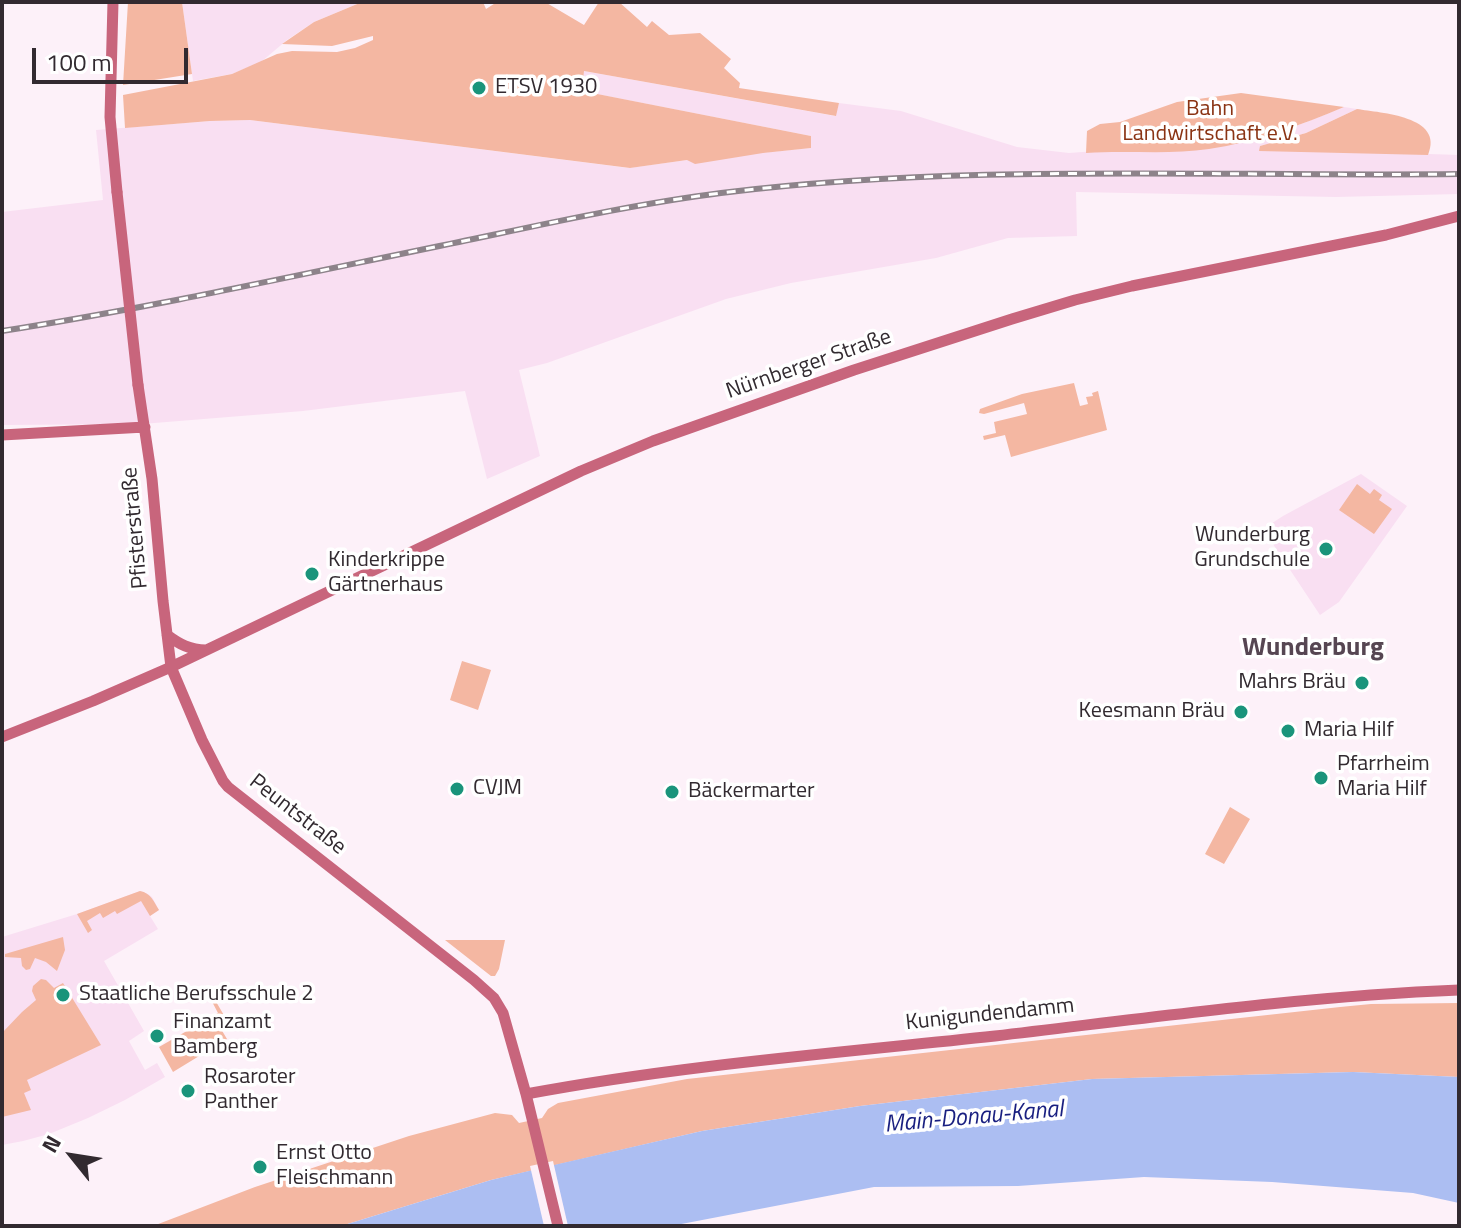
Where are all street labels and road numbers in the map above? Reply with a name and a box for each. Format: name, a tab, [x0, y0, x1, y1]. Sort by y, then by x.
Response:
street label: Nürnberger Straße	[723, 324, 895, 406]
street label: Pfisterstraße	[118, 466, 154, 590]
street label: Peuntstraße	[243, 769, 351, 861]
street label: Kunigundendamm	[904, 993, 1076, 1037]

